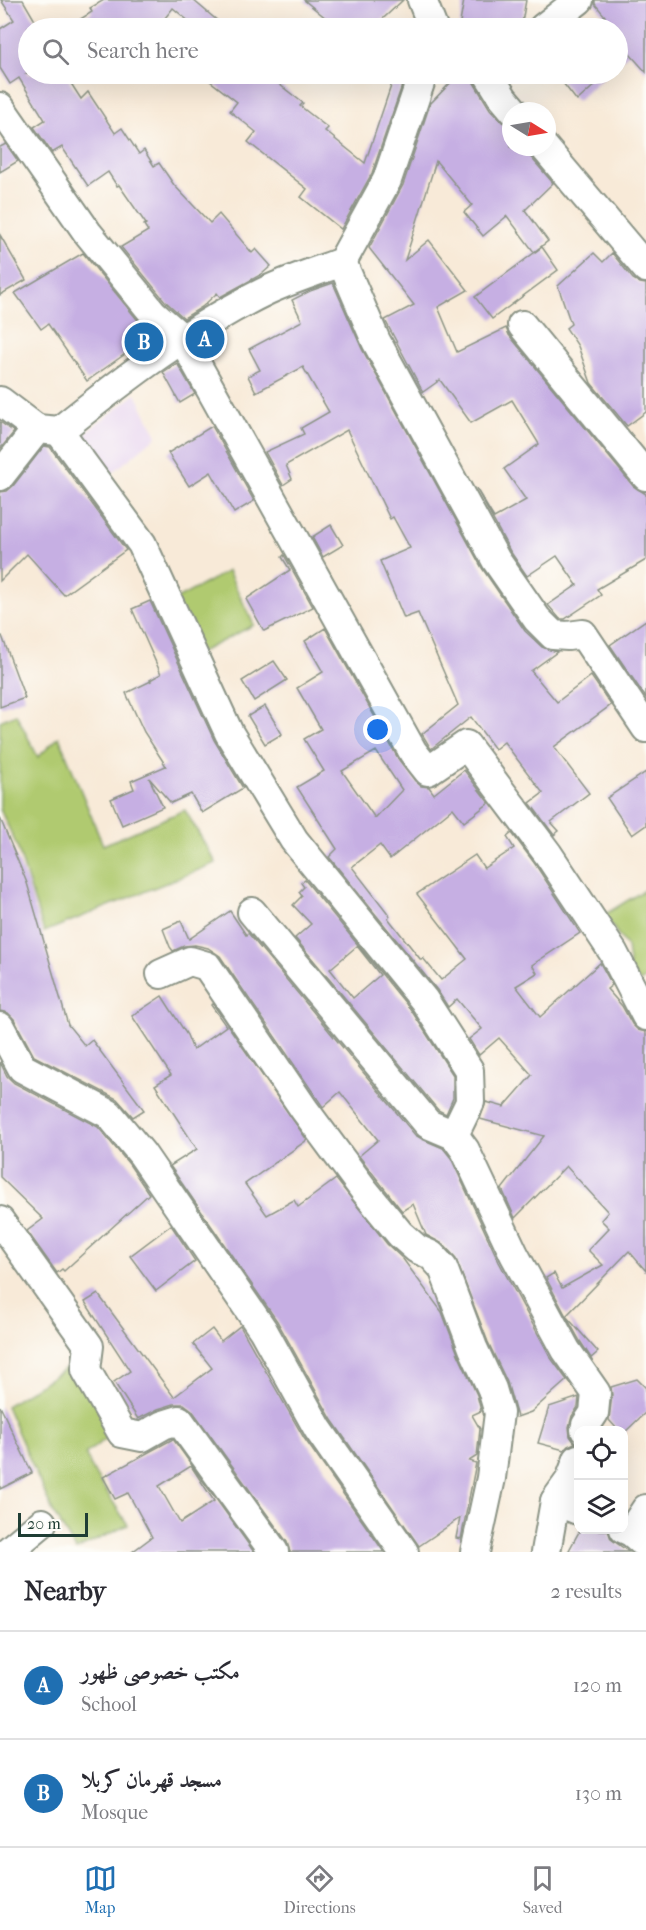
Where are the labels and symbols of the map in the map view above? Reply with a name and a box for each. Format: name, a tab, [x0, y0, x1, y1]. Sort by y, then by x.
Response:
north arrow	[502, 102, 556, 156]
pin: A	[186, 316, 224, 362]
pin: B	[124, 320, 164, 364]
your location	[363, 715, 392, 744]
scale bar	[18, 1510, 88, 1538]

